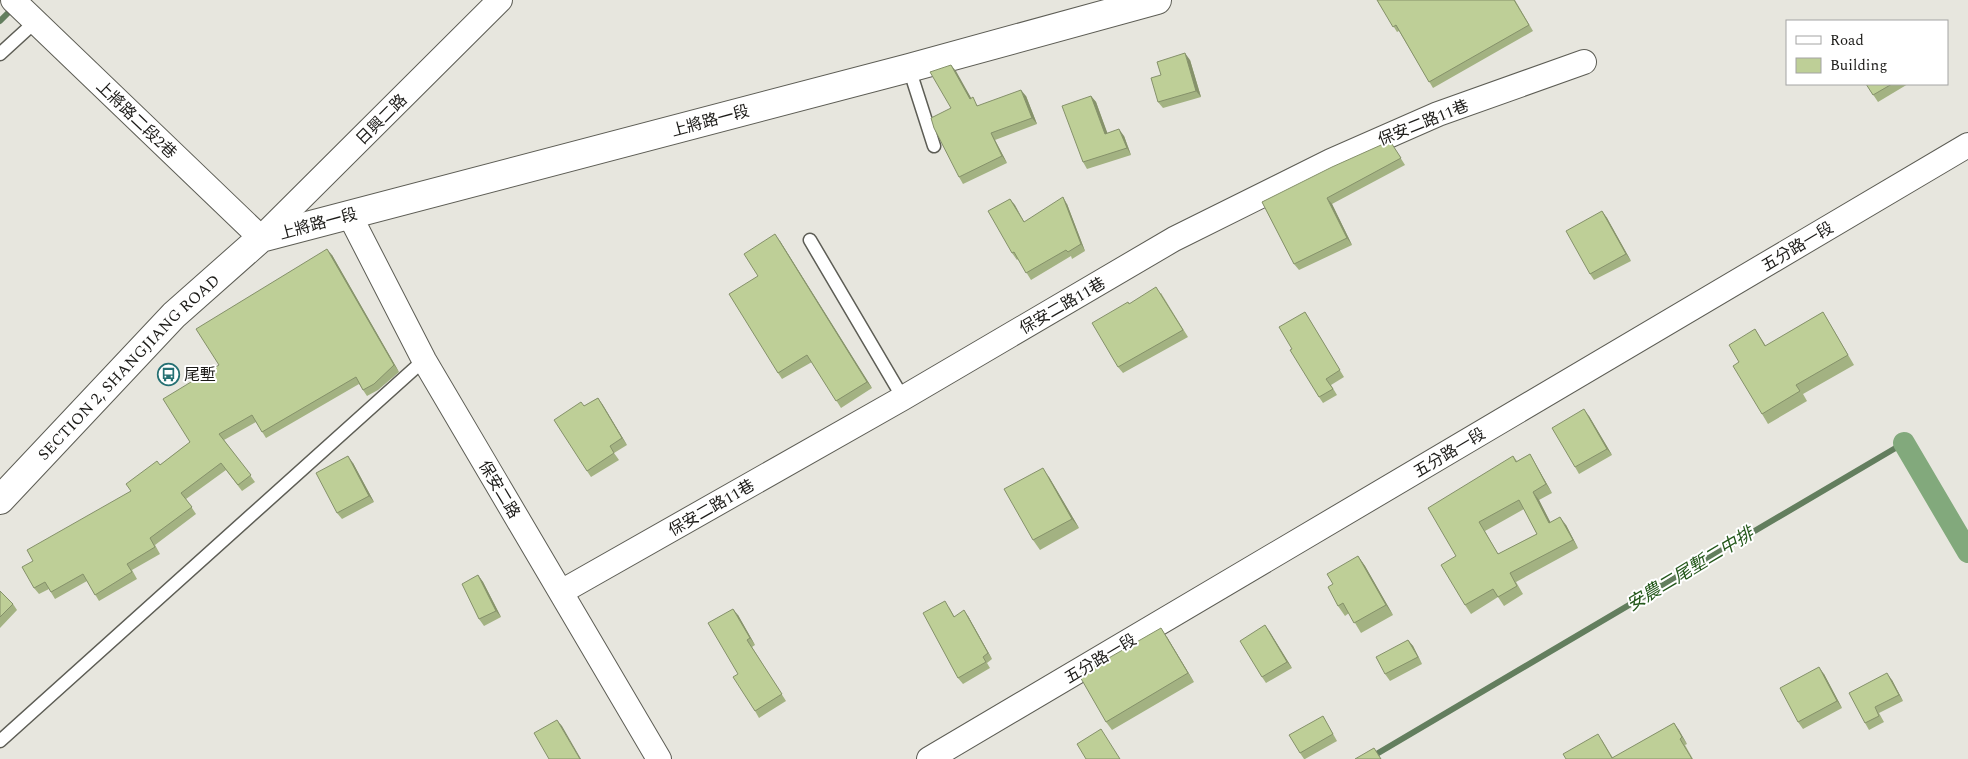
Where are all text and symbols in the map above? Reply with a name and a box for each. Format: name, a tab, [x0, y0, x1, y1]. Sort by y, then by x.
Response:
legend	[1786, 20, 1948, 85]
text: Road	[1830, 29, 1864, 52]
text: Building	[1830, 54, 1887, 77]
street label: 上將路二段2巷	[91, 75, 182, 164]
street label: 日興二路	[351, 89, 413, 151]
street label: 保安二路11巷	[1374, 94, 1472, 152]
street label: 上將路一段	[669, 99, 752, 143]
street label: 上將路一段	[277, 202, 360, 246]
street label: 五分路一段	[1757, 216, 1838, 278]
street label: SECTION 2, SHANGJIANG ROAD	[32, 269, 226, 466]
street label: 保安二路11巷	[1015, 271, 1110, 340]
bus stop icon: 尾塹	[156, 362, 180, 386]
place label: 尾塹	[184, 363, 216, 387]
street label: 五分路一段	[1409, 422, 1490, 484]
street label: 保安二路	[472, 456, 526, 523]
street label: 保安二路11巷	[664, 473, 759, 542]
water label: 安農二尾塹二中排	[1622, 520, 1761, 618]
street label: 五分路一段	[1060, 628, 1141, 690]

